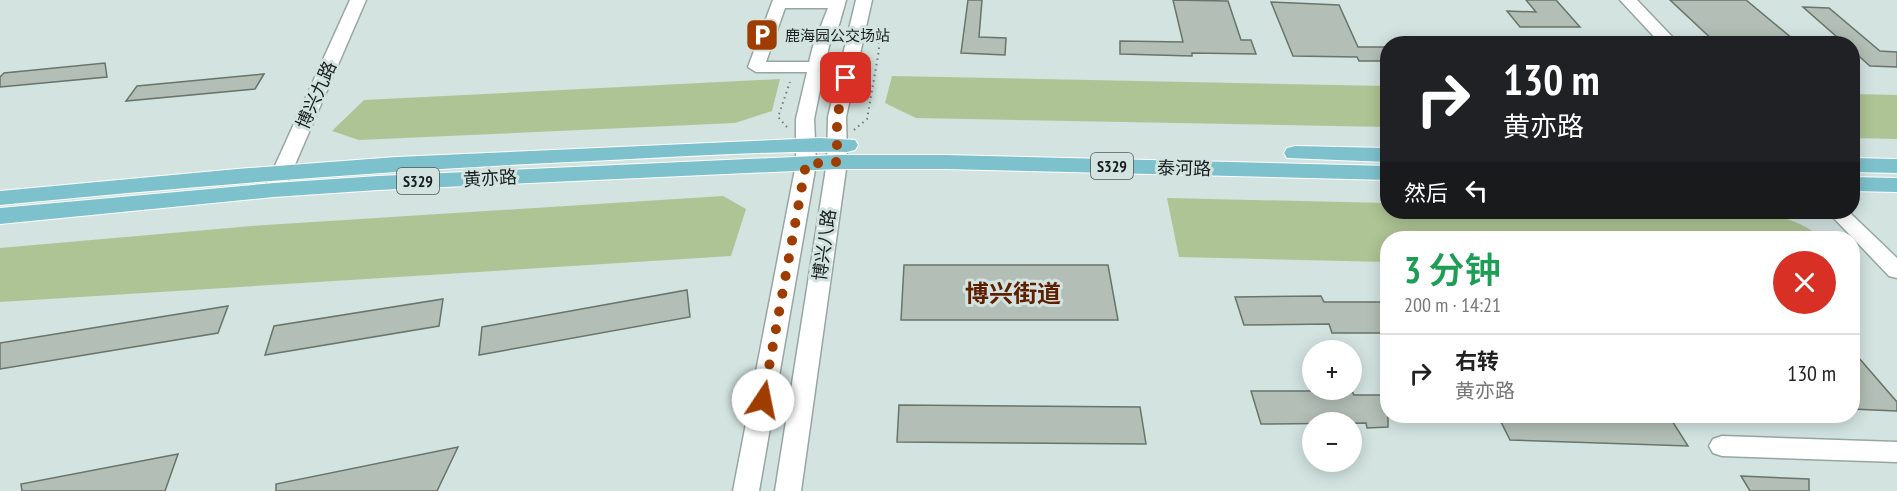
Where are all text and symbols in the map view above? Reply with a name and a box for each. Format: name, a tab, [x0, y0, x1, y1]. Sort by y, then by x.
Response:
parking icon: 鹿海园公交场站	[744, 17, 780, 53]
place label: 鹿海园公交场站	[785, 26, 890, 45]
pin	[820, 52, 871, 103]
text: 130 m	[1503, 52, 1600, 107]
street label: 博兴九路	[291, 57, 341, 133]
icon: right	[1404, 60, 1482, 138]
icon: arrive	[829, 61, 862, 94]
text: 黄亦路	[1503, 109, 1584, 143]
road number: S329	[1091, 153, 1133, 179]
street label: 泰河路	[1157, 156, 1211, 180]
street label: 黄亦路	[462, 165, 518, 191]
road number: S329	[397, 168, 439, 194]
icon: left	[1460, 174, 1493, 207]
text: 然后	[1404, 179, 1448, 207]
street label: 博兴八路	[808, 208, 840, 282]
text: 3 分钟	[1404, 246, 1501, 293]
button: close	[1773, 251, 1836, 314]
district label: 博兴街道	[965, 278, 1061, 309]
text: 200 m · 14:21	[1404, 292, 1501, 318]
map controls	[1302, 340, 1362, 472]
button: +	[1302, 340, 1362, 400]
text: 右转	[1455, 347, 1499, 375]
icon: right	[1404, 357, 1437, 390]
text: 130 m	[1787, 359, 1836, 387]
position arrow	[731, 368, 795, 432]
text: 黄亦路	[1455, 378, 1515, 404]
button: −	[1302, 412, 1362, 472]

